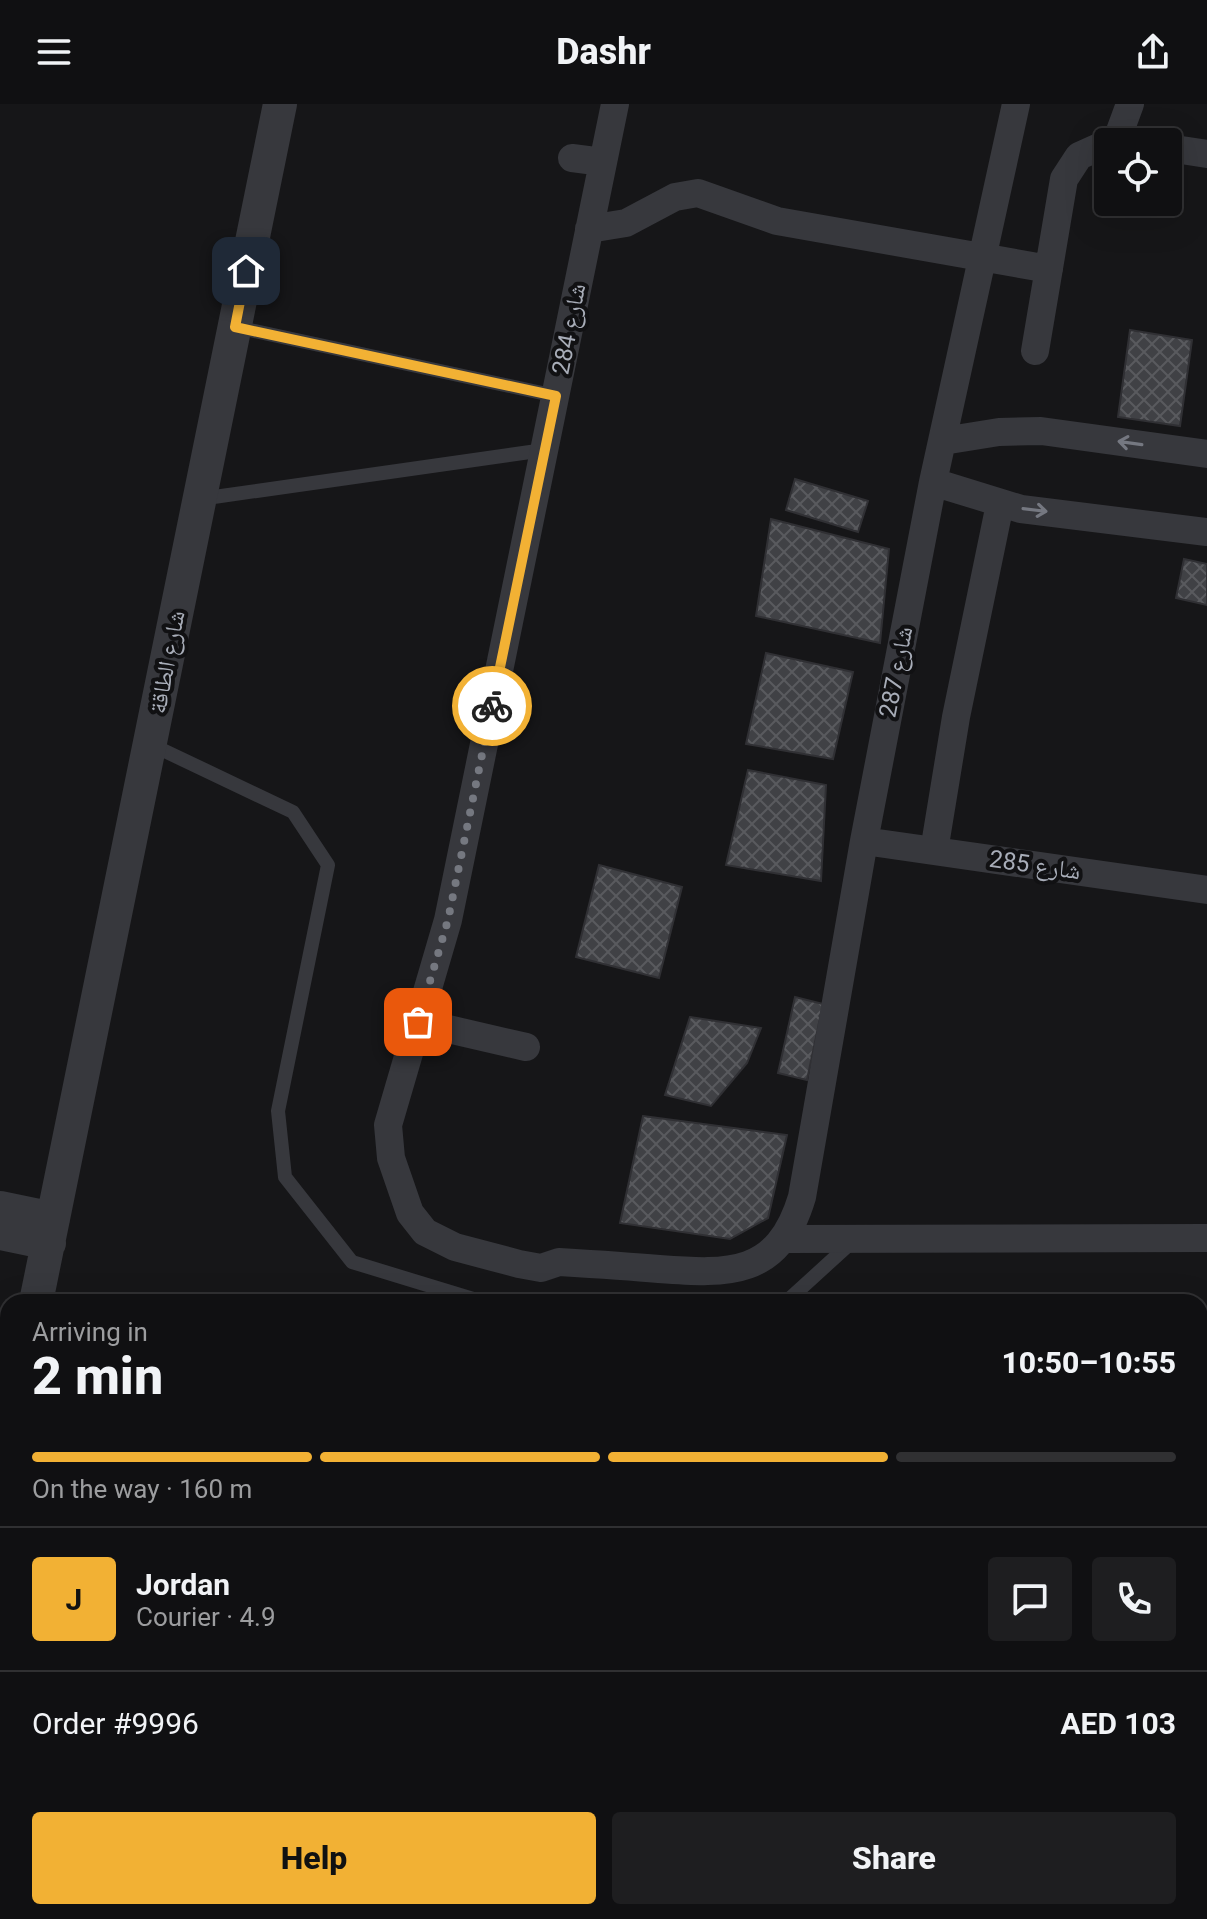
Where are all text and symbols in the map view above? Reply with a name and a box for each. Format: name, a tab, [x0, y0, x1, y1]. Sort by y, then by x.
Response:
icon: menu	[32, 30, 76, 74]
icon: share	[1131, 30, 1175, 74]
text: Dashr	[556, 31, 651, 73]
map controls	[1094, 128, 1182, 216]
button: locate	[1094, 128, 1182, 216]
pin	[212, 237, 280, 305]
icon: home	[224, 249, 268, 293]
street label: شارع 284	[546, 281, 593, 377]
one-way arrow	[1118, 435, 1143, 450]
one-way arrow	[1022, 503, 1047, 518]
street label: شارع الطاقة	[143, 608, 192, 716]
street label: شارع 287	[873, 624, 920, 720]
courier	[452, 666, 532, 746]
icon: bike	[470, 684, 514, 728]
street label: شارع 285	[987, 845, 1083, 886]
pin	[384, 988, 452, 1056]
icon: bag	[396, 1000, 440, 1044]
text: Arriving in	[32, 1317, 148, 1347]
text: 10:50–10:55	[1001, 1345, 1176, 1380]
text: 2 min	[32, 1346, 163, 1407]
text: On the way · 160 m	[32, 1474, 252, 1504]
button: chat	[988, 1557, 1072, 1641]
button: phone	[1092, 1557, 1176, 1641]
text: Jordan	[136, 1567, 230, 1602]
text: J	[66, 1582, 82, 1617]
text: Courier · 4.9	[136, 1602, 276, 1632]
text: Order #9996	[32, 1706, 199, 1741]
text: AED 103	[1060, 1706, 1176, 1741]
button: Help	[32, 1812, 596, 1904]
button: Share	[612, 1812, 1176, 1904]

